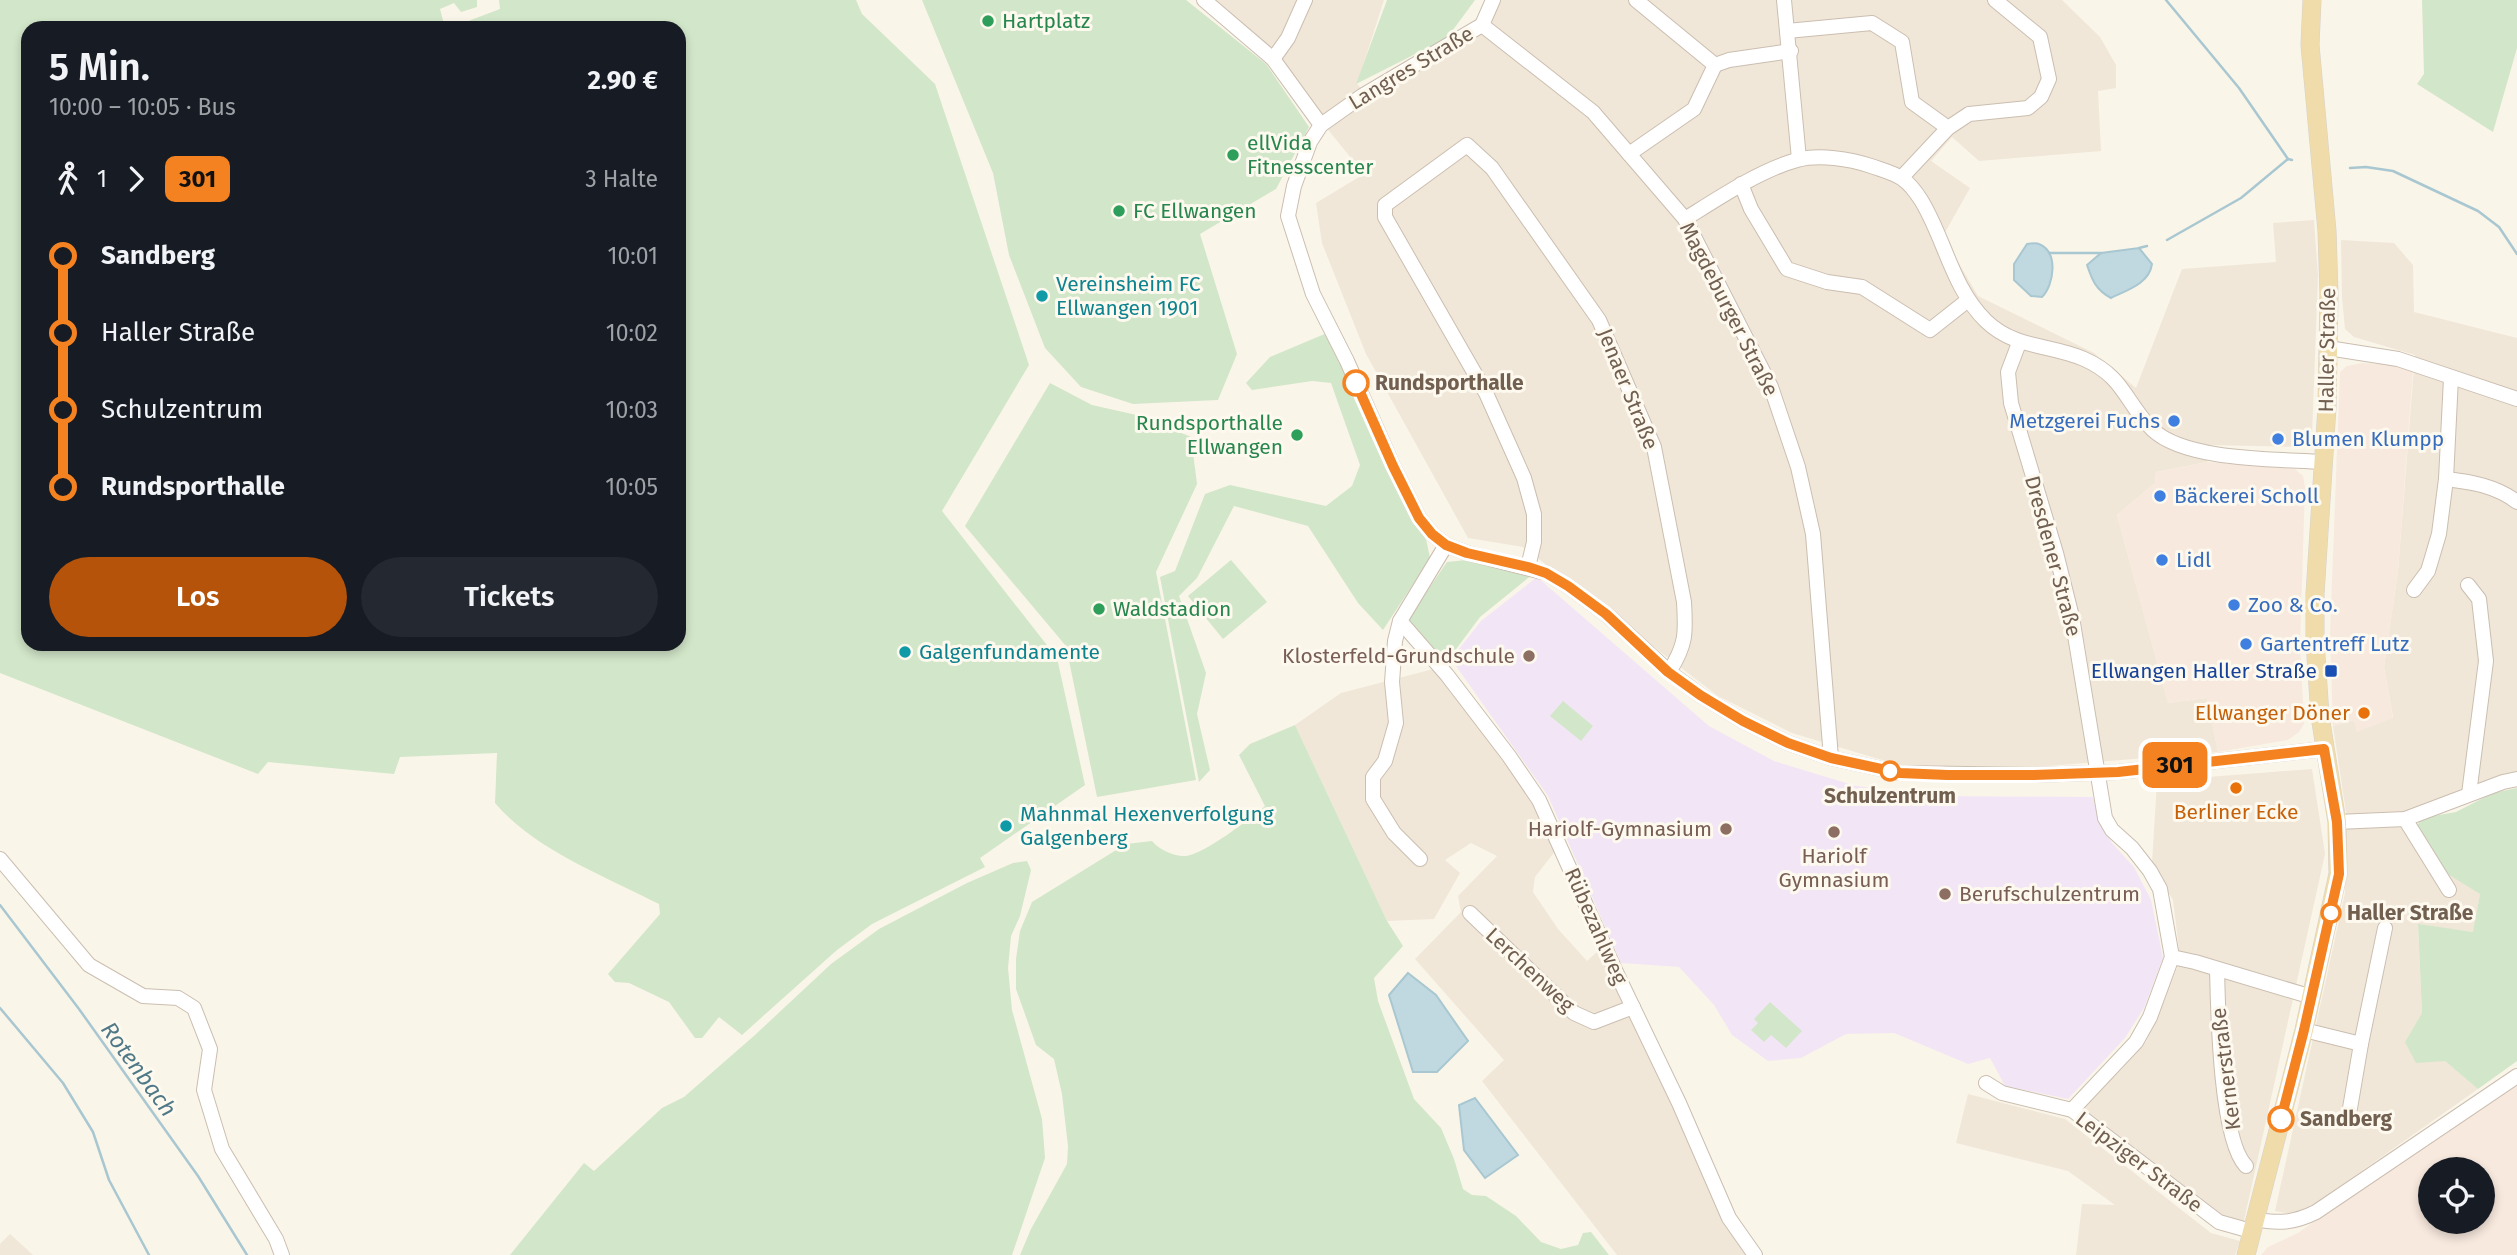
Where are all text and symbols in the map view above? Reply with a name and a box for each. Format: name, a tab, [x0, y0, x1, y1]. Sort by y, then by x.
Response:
place label: Hartplatz	[1002, 8, 1090, 34]
marker: Hartplatz	[980, 13, 996, 29]
street label: Langres Straße	[1344, 21, 1478, 115]
text: 5 Min.	[49, 44, 150, 90]
text: 2.90 €	[588, 65, 658, 96]
text: 10:00 – 10:05 · Bus	[49, 93, 236, 121]
place label: ellVida Fitnesscenter	[1247, 130, 1373, 180]
marker: ellVida Fitnesscenter	[1225, 147, 1241, 163]
icon: walk	[49, 160, 87, 198]
icon: forward	[117, 160, 155, 198]
text: 1	[97, 165, 107, 193]
text: 301	[179, 165, 216, 193]
text: 3 Halte	[585, 165, 658, 193]
place label: FC Ellwangen	[1133, 198, 1257, 224]
marker: FC Ellwangen	[1111, 203, 1127, 219]
street label: Magdeburger Straße	[1674, 218, 1784, 400]
text: Sandberg	[101, 240, 215, 271]
text: 10:01	[607, 242, 658, 270]
place label: Vereinsheim FC Ellwangen 1901	[1056, 271, 1201, 321]
marker: Vereinsheim FC Ellwangen 1901	[1034, 288, 1050, 304]
street label: Haller Straße	[2313, 288, 2341, 412]
text: Haller Straße	[101, 317, 255, 348]
text: 10:02	[606, 319, 658, 347]
street label: Jenaer Straße	[1592, 325, 1664, 453]
marker: Rundsporthalle	[1343, 370, 1369, 396]
place label: Rundsporthalle	[1375, 370, 1524, 396]
text: Schulzentrum	[101, 394, 263, 425]
text: 10:03	[606, 396, 658, 424]
place label: Metzgerei Fuchs	[2009, 408, 2160, 434]
place label: Rundsporthalle Ellwangen	[1136, 410, 1283, 460]
marker: Metzgerei Fuchs	[2166, 413, 2182, 429]
place label: Blumen Klumpp	[2292, 426, 2444, 452]
marker: Rundsporthalle Ellwangen	[1289, 427, 1305, 443]
marker: Blumen Klumpp	[2270, 431, 2286, 447]
text: Rundsporthalle	[101, 471, 285, 502]
text: 10:05	[605, 473, 658, 501]
street label: Dresdener Straße	[2019, 473, 2087, 639]
place label: Bäckerei Scholl	[2174, 483, 2319, 509]
marker: Bäckerei Scholl	[2152, 488, 2168, 504]
place label: Lidl	[2176, 547, 2211, 573]
marker: Lidl	[2154, 552, 2170, 568]
button: Los	[49, 557, 347, 637]
button: Tickets	[361, 557, 658, 637]
place label: Zoo & Co.	[2248, 592, 2338, 618]
place label: Waldstadion	[1113, 596, 1231, 622]
marker: Zoo & Co.	[2226, 597, 2242, 613]
marker: Waldstadion	[1091, 601, 1107, 617]
place label: Gartentreff Lutz	[2260, 631, 2409, 657]
marker: Gartentreff Lutz	[2238, 636, 2254, 652]
place label: Galgenfundamente	[919, 639, 1100, 665]
place label: Klosterfeld-Grundschule	[1282, 643, 1515, 669]
marker: Galgenfundamente	[897, 644, 913, 660]
marker: Klosterfeld-Grundschule	[1521, 648, 1537, 664]
place label: Ellwangen Haller Straße	[2091, 658, 2317, 684]
marker: Ellwangen Haller Straße	[2323, 663, 2339, 679]
place label: Ellwanger Döner	[2195, 700, 2350, 726]
marker: Ellwanger Döner	[2356, 705, 2372, 721]
line badge: 301	[2135, 742, 2215, 788]
text: 301	[2156, 751, 2194, 779]
marker: Schulzentrum	[1880, 761, 1900, 781]
marker: Berliner Ecke	[2228, 780, 2244, 796]
place label: Schulzentrum	[1824, 783, 1956, 809]
place label: Berliner Ecke	[2174, 799, 2298, 825]
place label: Mahnmal Hexenverfolgung Galgenberg	[1020, 801, 1274, 851]
place label: Hariolf-Gymnasium	[1528, 816, 1712, 842]
marker: Mahnmal Hexenverfolgung Galgenberg	[998, 818, 1014, 834]
marker: Hariolf-Gymnasium	[1718, 821, 1734, 837]
marker: Hariolf Gymnasium	[1826, 824, 1842, 840]
place label: Hariolf Gymnasium	[1778, 843, 1890, 893]
street label: Rübezahlweg	[1559, 864, 1633, 988]
place label: Berufschulzentrum	[1959, 881, 2140, 907]
marker: Berufschulzentrum	[1937, 886, 1953, 902]
place label: Haller Straße	[2347, 900, 2474, 926]
marker: Haller Straße	[2321, 903, 2341, 923]
street label: Lerchenweg	[1480, 922, 1580, 1018]
street label: Kernerstraße	[2206, 1006, 2246, 1132]
water label: Rotenbach	[95, 1016, 183, 1122]
street label: Leipziger Straße	[2070, 1106, 2208, 1218]
marker: Sandberg	[2268, 1106, 2294, 1132]
place label: Sandberg	[2300, 1106, 2393, 1132]
map controls	[2418, 1157, 2495, 1234]
button: locate	[2418, 1157, 2495, 1234]

